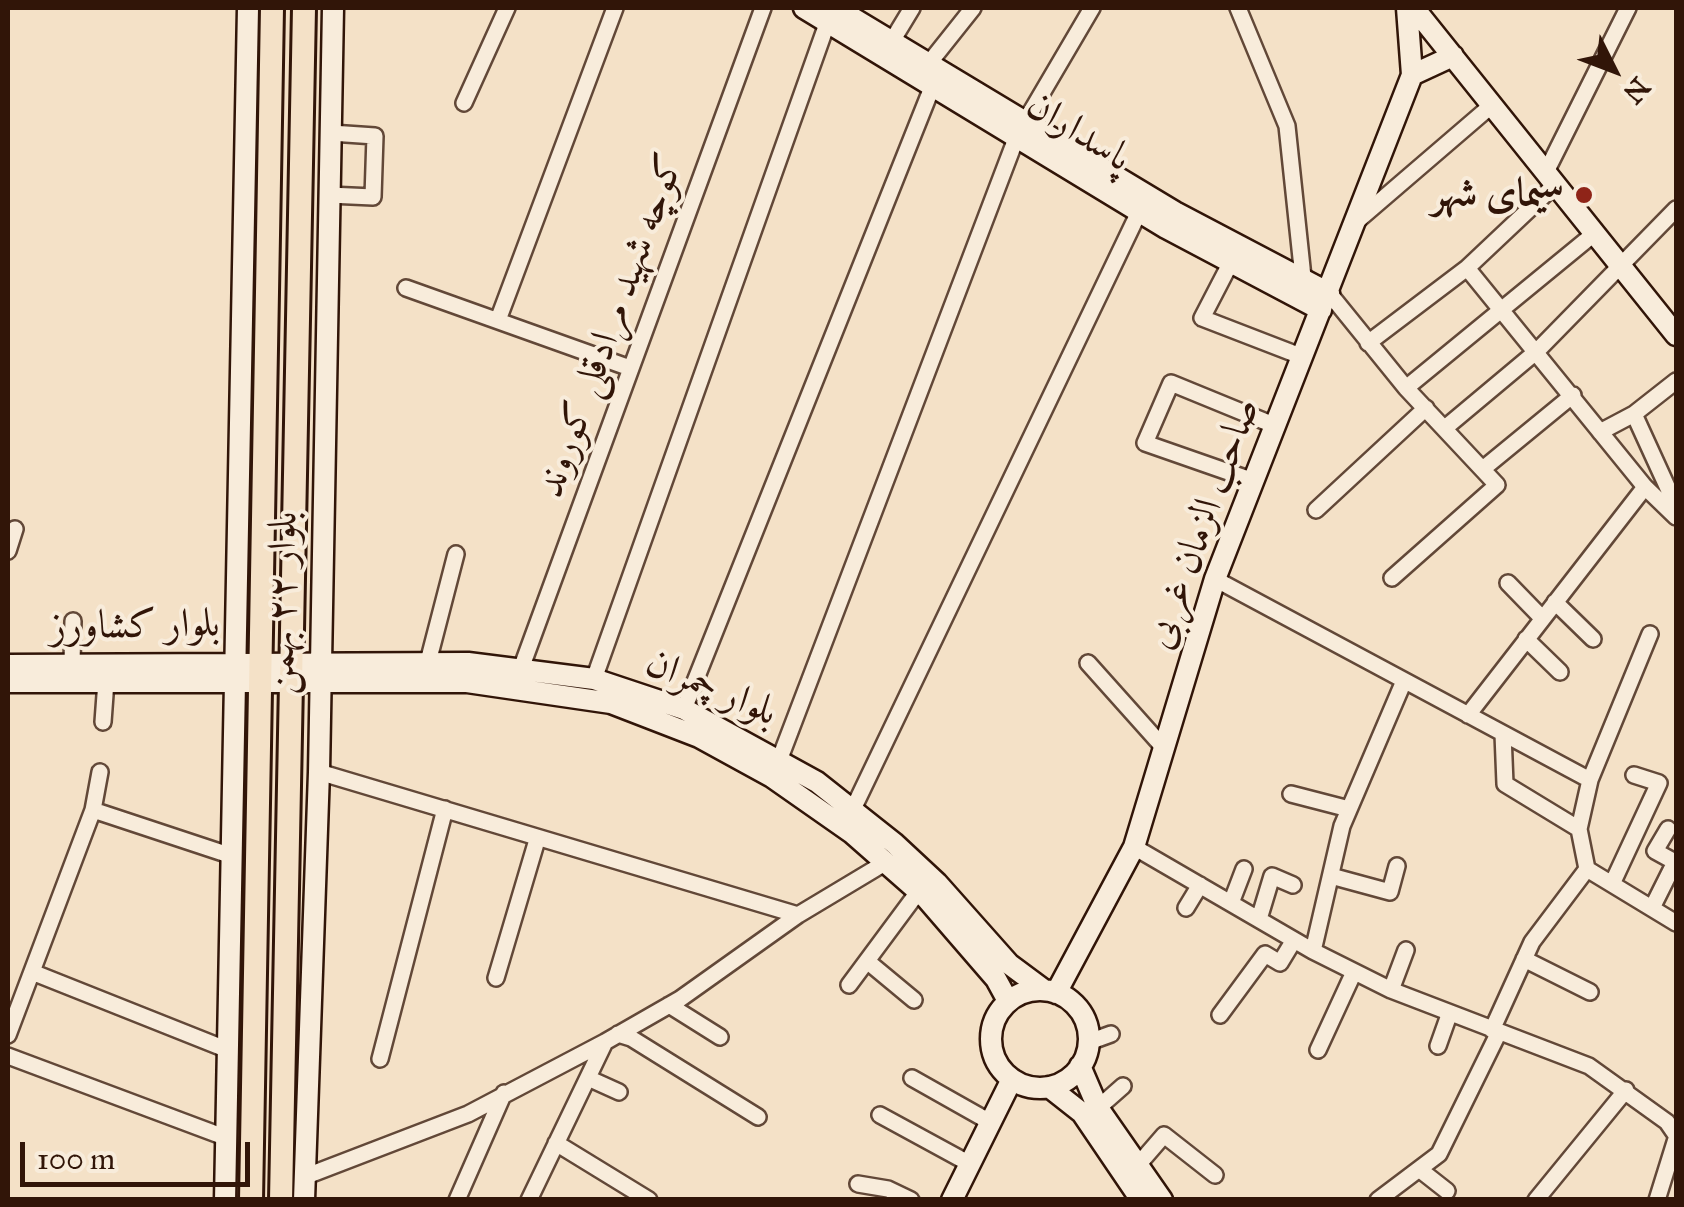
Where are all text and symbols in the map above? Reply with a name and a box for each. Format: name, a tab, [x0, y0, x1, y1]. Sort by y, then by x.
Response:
north arrow	[1564, 20, 1664, 120]
text: N	[1616, 70, 1658, 111]
street label: پاسداران	[1017, 82, 1139, 184]
street label: کوچه شهید مرادقلی کوروند	[528, 148, 696, 504]
place label: سیمای شهر	[1431, 171, 1564, 219]
marker: سیمای شهر	[1573, 184, 1595, 206]
street label: صاحب الزمان غربی	[1136, 392, 1272, 656]
street label: بلوار ۲۲ بهمن	[258, 511, 310, 695]
street label: بلوار کشاورز	[50, 602, 220, 652]
street label: بلوار چمران	[638, 640, 784, 738]
scale bar	[25, 1122, 255, 1184]
text: 100 m	[37, 1141, 115, 1177]

